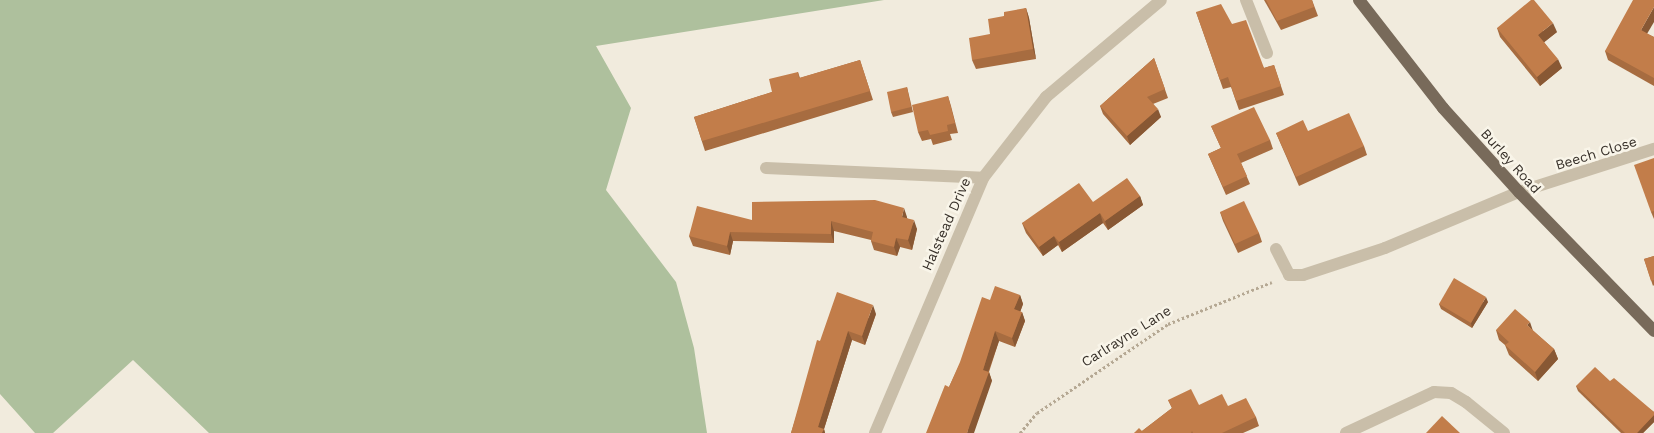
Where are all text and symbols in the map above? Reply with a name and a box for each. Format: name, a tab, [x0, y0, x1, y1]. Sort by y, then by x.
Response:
street label: Burley Road	[1477, 125, 1545, 197]
street label: Beech Close	[1553, 133, 1639, 173]
street label: Halstead Drive	[918, 175, 974, 273]
street label: Carlrayne Lane	[1078, 302, 1174, 370]

